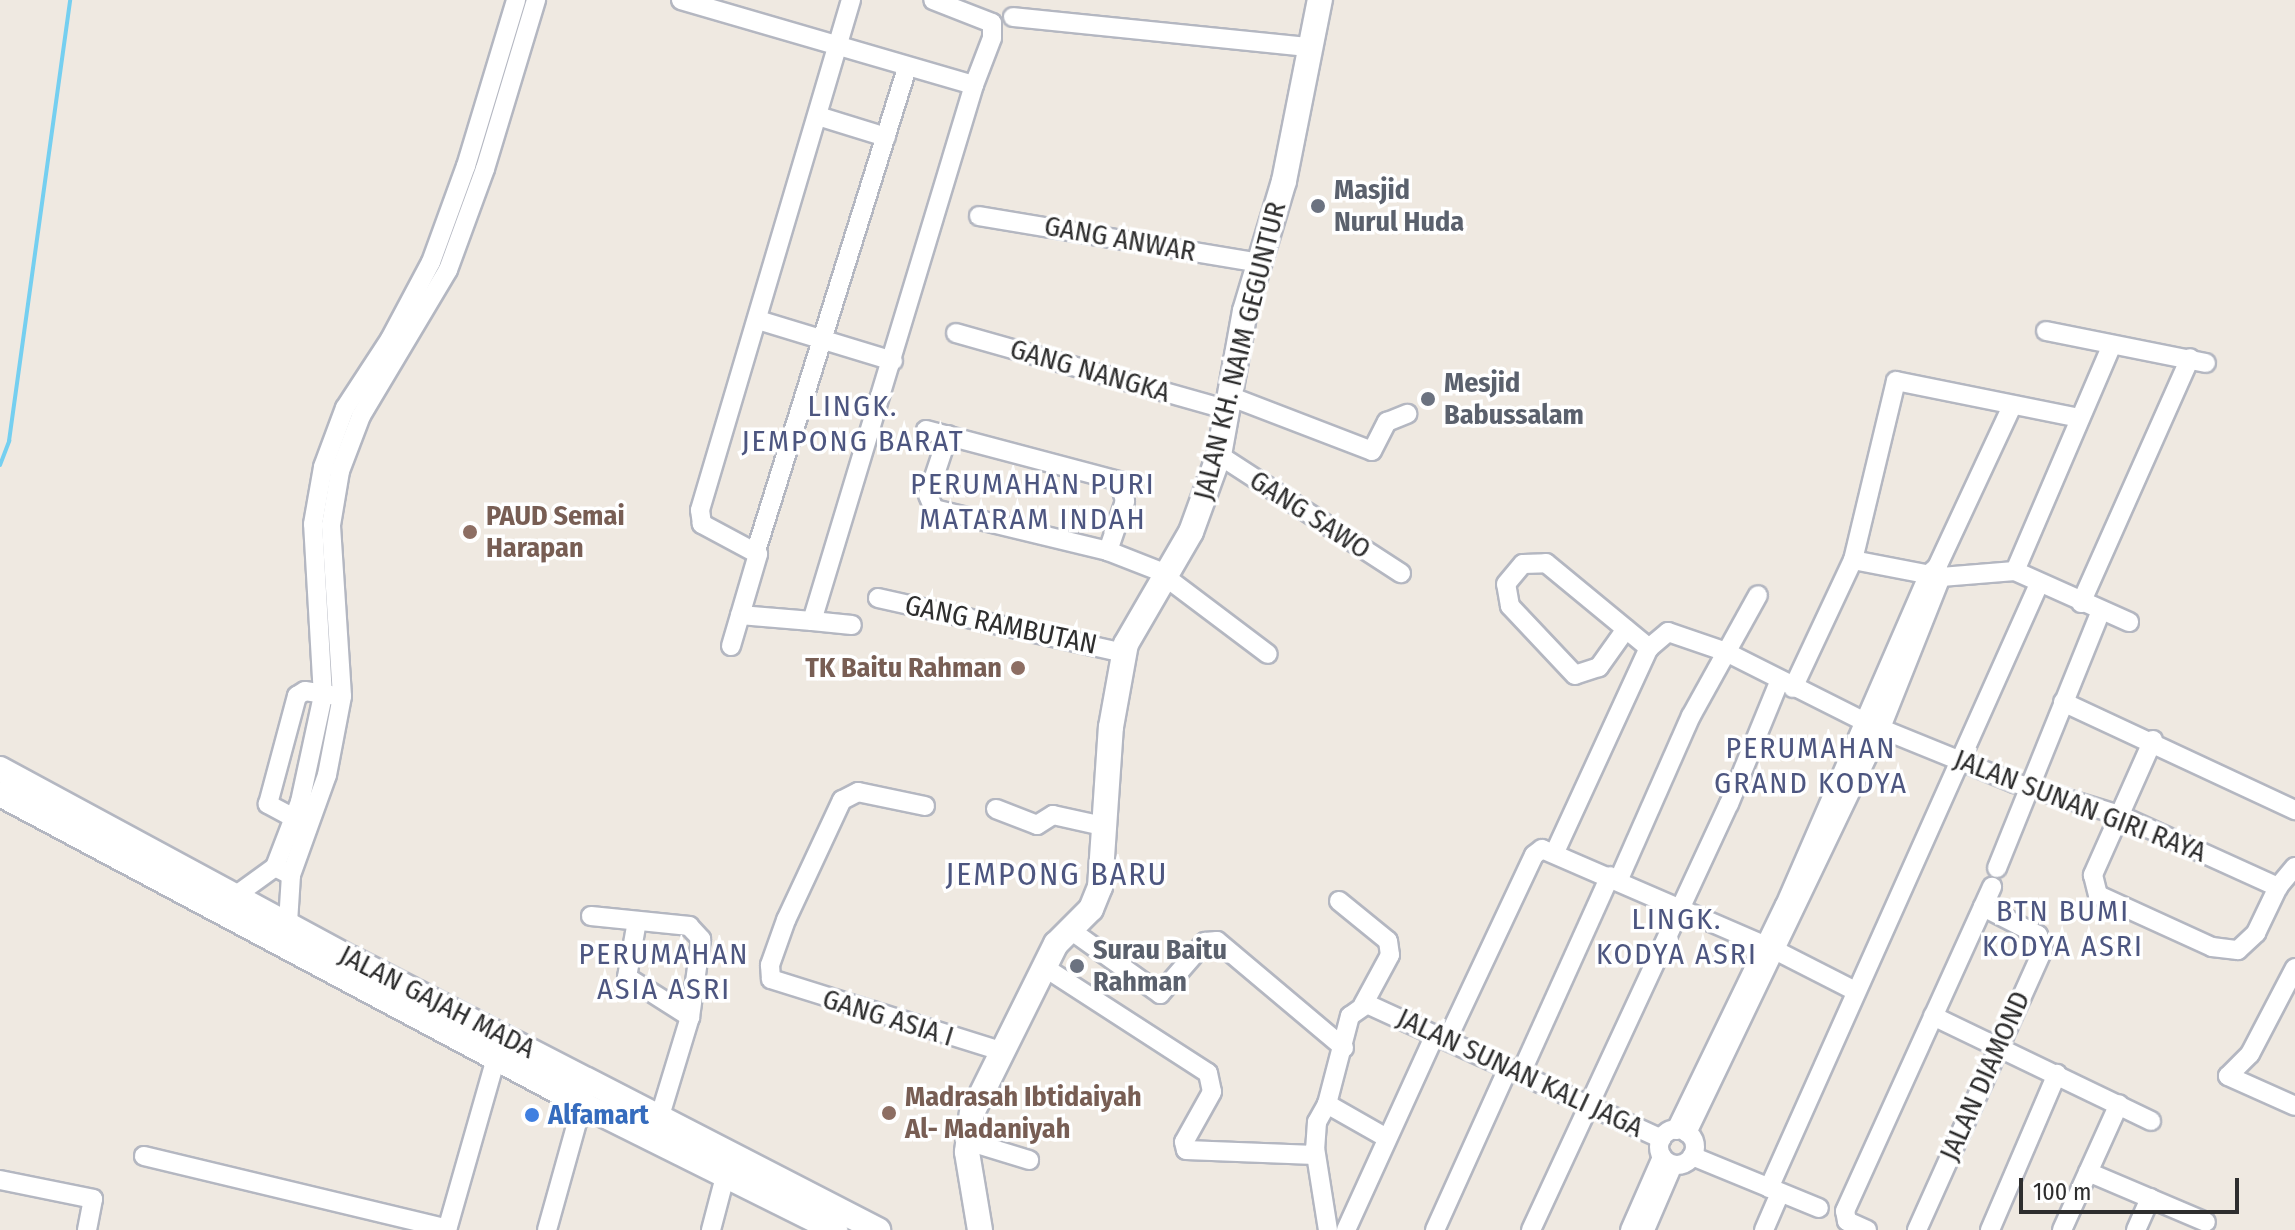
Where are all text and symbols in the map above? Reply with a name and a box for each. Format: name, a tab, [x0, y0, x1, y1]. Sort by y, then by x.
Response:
place label: Masjid Nurul Huda	[1334, 173, 1464, 239]
marker: Masjid Nurul Huda	[1309, 197, 1327, 215]
street label: JALAN KH. NAIM GEGUNTUR	[1187, 199, 1293, 503]
street label: GANG ANWAR	[1042, 209, 1198, 269]
street label: GANG NANGKA	[1006, 332, 1174, 410]
place label: Mesjid Babussalam	[1444, 366, 1584, 432]
district label: LINGK. JEMPONG BARAT	[741, 388, 965, 458]
marker: Mesjid Babussalam	[1419, 390, 1437, 408]
street label: GANG SAWO	[1243, 463, 1377, 567]
district label: PERUMAHAN PURI MATARAM INDAH	[910, 466, 1156, 536]
place label: PAUD Semai Harapan	[486, 499, 625, 565]
marker: PAUD Semai Harapan	[461, 523, 479, 541]
street label: GANG RAMBUTAN	[902, 588, 1100, 662]
place label: TK Baitu Rahman	[805, 651, 1002, 685]
marker: TK Baitu Rahman	[1009, 659, 1027, 677]
district label: PERUMAHAN GRAND KODYA	[1714, 730, 1908, 800]
street label: JALAN SUNAN GIRI RAYA	[1949, 742, 2211, 870]
district label: JEMPONG BARU	[946, 855, 1168, 893]
district label: BTN BUMI KODYA ASRI	[1982, 893, 2144, 964]
district label: LINGK. KODYA ASRI	[1596, 901, 1758, 972]
place label: Surau Baitu Rahman	[1093, 933, 1227, 999]
district label: PERUMAHAN ASIA ASRI	[579, 936, 749, 1006]
street label: JALAN GAJAH MADA	[334, 938, 540, 1066]
marker: Surau Baitu Rahman	[1068, 957, 1086, 975]
street label: GANG ASIA I	[819, 982, 957, 1054]
street label: JALAN DIAMOND	[1933, 986, 2037, 1166]
street label: JALAN SUNAN KALI JAGA	[1392, 1001, 1648, 1145]
place label: Madrasah Ibtidaiyah Al- Madaniyah	[905, 1080, 1142, 1146]
place label: Alfamart	[548, 1098, 649, 1132]
marker: Madrasah Ibtidaiyah Al- Madaniyah	[880, 1104, 898, 1122]
marker: Alfamart	[523, 1106, 541, 1124]
scale bar	[2023, 1162, 2243, 1212]
text: 100 m	[2033, 1178, 2091, 1206]

